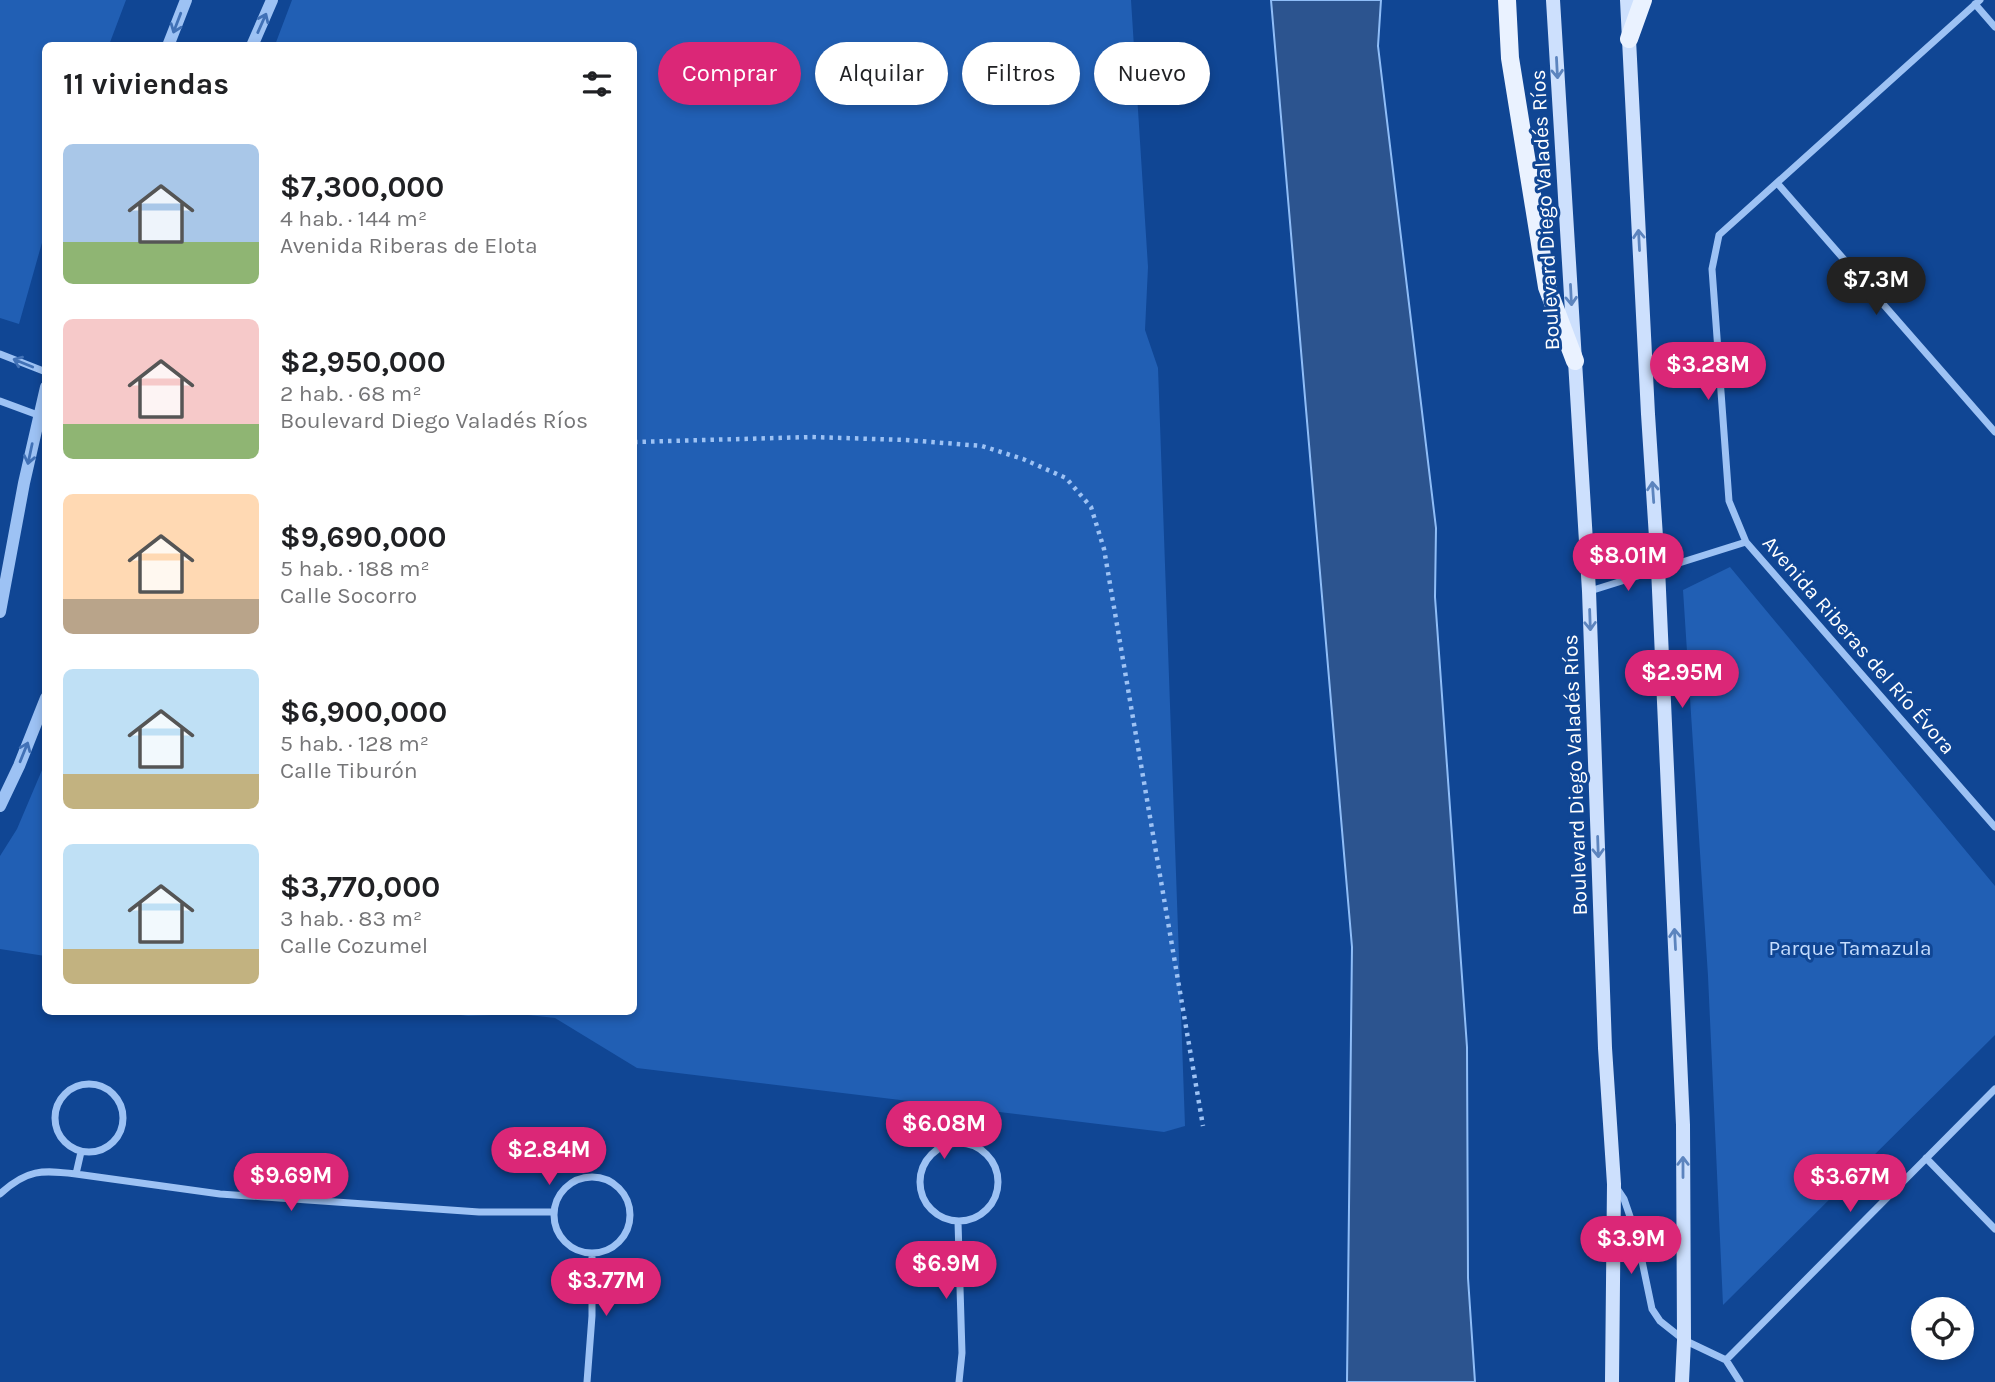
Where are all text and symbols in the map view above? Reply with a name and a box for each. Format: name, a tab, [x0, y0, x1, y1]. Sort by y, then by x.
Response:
one-way arrow	[170, 11, 182, 33]
one-way arrow	[256, 13, 269, 34]
chip: Comprar	[658, 42, 801, 105]
chip: Alquilar	[815, 42, 948, 105]
chip: Filtros	[962, 42, 1080, 105]
chip: Nuevo	[1094, 42, 1210, 105]
one-way arrow	[1551, 56, 1564, 79]
icon: filters	[578, 65, 616, 103]
text: 11 viviendas	[63, 66, 229, 102]
street label: Boulevard Diego Valadés Ríos	[1526, 69, 1564, 351]
text: $7,300,000	[280, 169, 444, 205]
icon: home	[119, 172, 203, 256]
text: 4 hab. · 144 m²	[280, 205, 427, 232]
one-way arrow	[1632, 230, 1645, 252]
text: Avenida Riberas de Elota	[280, 232, 538, 259]
pin: $7.3M	[1827, 258, 1925, 317]
text: $7.3M	[1843, 266, 1909, 293]
one-way arrow	[1565, 283, 1578, 306]
pin: $3.28M	[1651, 342, 1765, 402]
text: $2,950,000	[280, 344, 446, 380]
icon: home	[119, 347, 203, 431]
text: $3.28M	[1666, 351, 1750, 378]
one-way arrow	[12, 355, 34, 368]
text: 2 hab. · 68 m²	[280, 380, 422, 407]
text: Boulevard Diego Valadés Ríos	[280, 407, 588, 434]
one-way arrow	[23, 442, 36, 465]
one-way arrow	[1646, 481, 1659, 504]
text: $9,690,000	[280, 519, 447, 555]
icon: home	[119, 522, 203, 606]
street label: Avenida Riberas del Río Évora	[1758, 531, 1960, 759]
pin: $8.01M	[1571, 534, 1685, 593]
text: $8.01M	[1589, 542, 1667, 569]
text: 5 hab. · 188 m²	[280, 555, 430, 582]
text: Calle Socorro	[280, 582, 417, 609]
one-way arrow	[1584, 608, 1597, 631]
street label: Boulevard Diego Valadés Ríos	[1558, 634, 1592, 916]
pin: $2.95M	[1625, 650, 1739, 710]
text: $2.95M	[1641, 659, 1723, 686]
text: $6,900,000	[280, 694, 447, 730]
icon: home	[119, 697, 203, 781]
text: 5 hab. · 128 m²	[280, 730, 429, 757]
one-way arrow	[19, 742, 32, 764]
text: Calle Tiburón	[280, 757, 418, 784]
one-way arrow	[1592, 836, 1605, 859]
text: $3,770,000	[280, 869, 440, 905]
icon: home	[119, 872, 203, 956]
text: 3 hab. · 83 m²	[280, 905, 422, 932]
one-way arrow	[1668, 928, 1681, 951]
text: Calle Cozumel	[280, 932, 428, 959]
park label: Parque Tamazula	[1768, 936, 1932, 960]
pin: $6.08M	[887, 1102, 1001, 1161]
text: $6.08M	[902, 1110, 986, 1137]
pin: $2.84M	[492, 1128, 606, 1187]
text: $2.84M	[507, 1136, 591, 1163]
pin: $9.69M	[234, 1154, 348, 1213]
pin: $3.67M	[1793, 1154, 1907, 1214]
one-way arrow	[1676, 1156, 1690, 1179]
text: $9.69M	[250, 1162, 332, 1189]
text: $3.67M	[1810, 1163, 1890, 1190]
pin: $3.9M	[1582, 1216, 1680, 1276]
text: $3.9M	[1596, 1225, 1666, 1252]
pin: $6.9M	[897, 1242, 995, 1301]
text: $6.9M	[912, 1250, 980, 1277]
pin: $3.77M	[549, 1258, 663, 1318]
text: $3.77M	[567, 1267, 645, 1294]
map controls	[1911, 1297, 1974, 1360]
button: locate	[1911, 1297, 1974, 1360]

